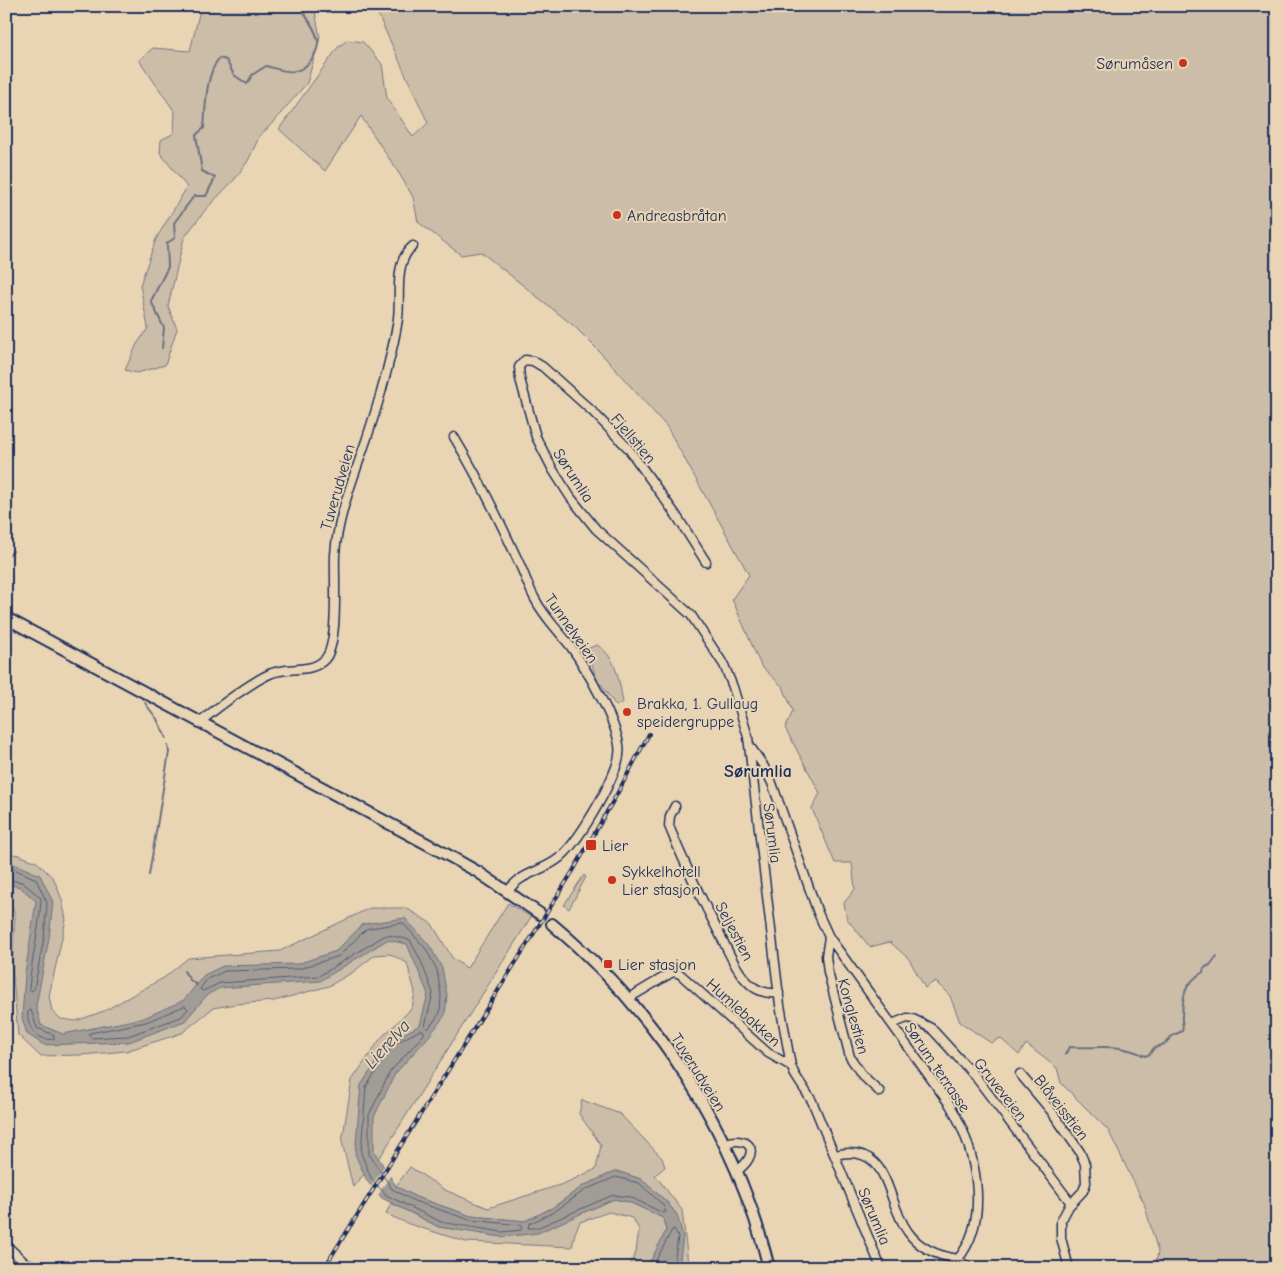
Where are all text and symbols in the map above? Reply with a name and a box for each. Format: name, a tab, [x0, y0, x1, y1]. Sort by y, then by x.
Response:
place label: Sørumåsen	[1096, 55, 1173, 73]
marker: Sørumåsen	[1177, 57, 1189, 69]
place label: Andreasbråtan	[627, 207, 727, 225]
marker: Andreasbråtan	[611, 209, 623, 221]
street label: Fjellstien	[607, 410, 659, 467]
street label: Tuverudveien	[317, 442, 359, 532]
street label: Sørumlia	[549, 445, 597, 506]
street label: Tunnelveien	[541, 590, 602, 667]
place label: Brakka, 1. Gullaug speidergruppe	[637, 695, 758, 731]
marker: Brakka, 1. Gullaug speidergruppe	[621, 706, 633, 718]
district label: Sørumlia	[724, 761, 792, 782]
street label: Sørumlia	[759, 802, 785, 864]
place label: Lier	[602, 837, 629, 855]
marker: Lier	[584, 838, 598, 852]
place label: Sykkelhotell Lier stasjon	[622, 863, 701, 899]
marker: Sykkelhotell Lier stasjon	[606, 874, 618, 886]
street label: Seljestien	[711, 899, 757, 964]
place label: Lier stasjon	[618, 956, 696, 974]
marker: Lier stasjon	[602, 958, 614, 970]
street label: Humlebakken	[703, 975, 784, 1051]
street label: Konglestien	[834, 976, 872, 1056]
water label: Lierelva	[360, 1016, 415, 1073]
street label: Sørum terrasse	[901, 1019, 974, 1116]
street label: Tuverudveien	[667, 1030, 729, 1115]
street label: Gruveveien	[970, 1054, 1030, 1125]
street label: Blåveisstien	[1030, 1071, 1092, 1144]
street label: Sørumlia	[854, 1185, 894, 1248]

